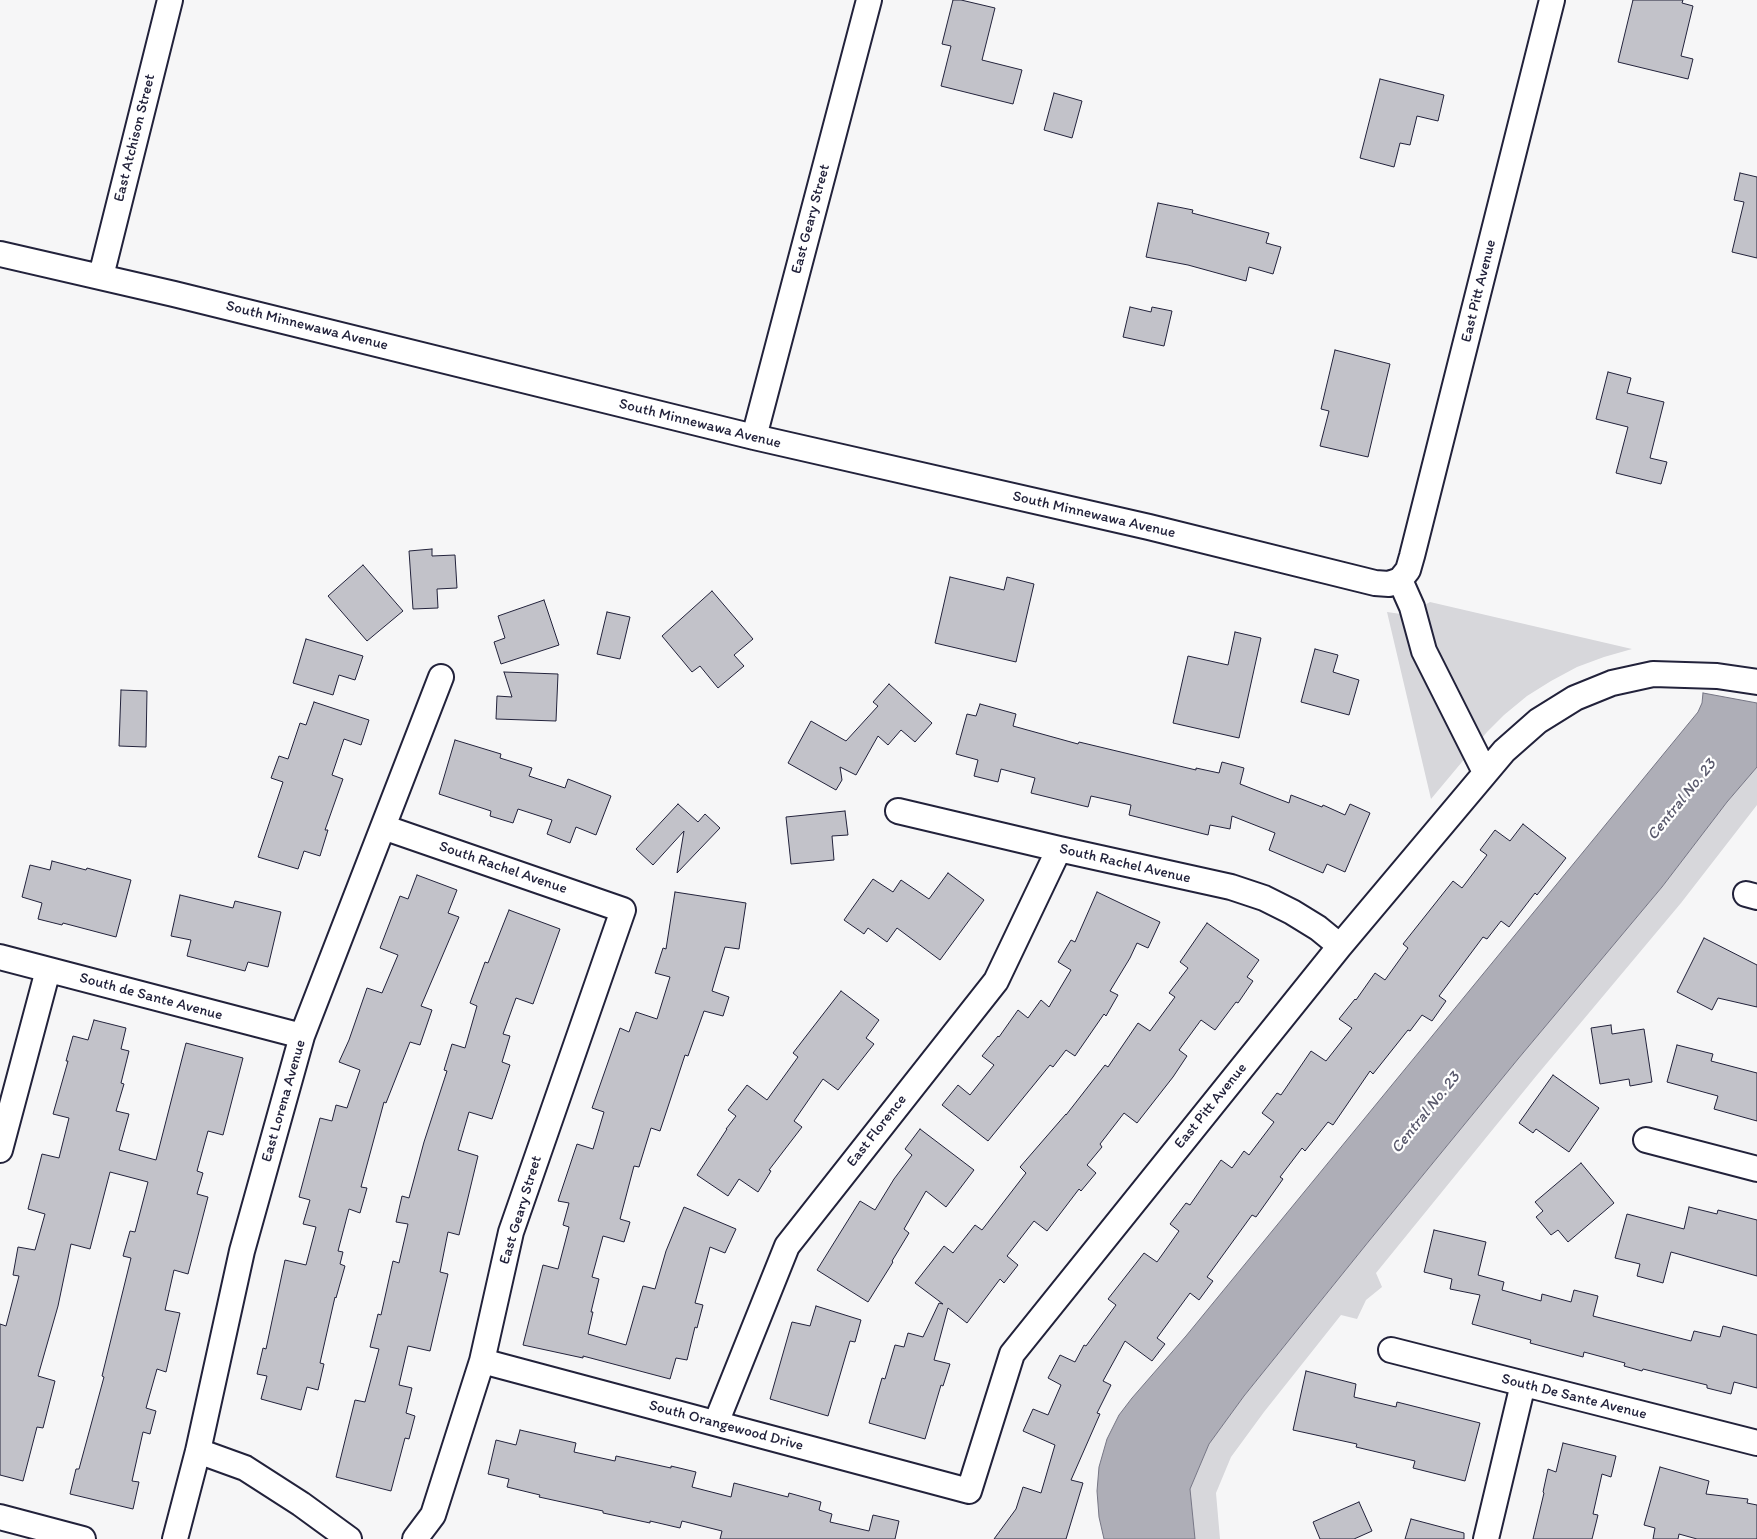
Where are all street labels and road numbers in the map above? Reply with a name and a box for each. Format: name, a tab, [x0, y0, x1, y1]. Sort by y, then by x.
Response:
street label: East Atchison Street	[110, 72, 160, 204]
street label: East Geary Street	[788, 162, 834, 276]
street label: East Pitt Avenue	[1458, 238, 1500, 344]
street label: South Minnewawa Avenue	[224, 297, 390, 355]
street label: South Minnewawa Avenue	[617, 395, 783, 453]
street label: South Minnewawa Avenue	[1011, 488, 1177, 542]
street label: South Rachel Avenue	[437, 838, 569, 898]
street label: South Rachel Avenue	[1058, 840, 1192, 888]
street label: South de Sante Avenue	[77, 969, 225, 1025]
street label: East Lorena Avenue	[258, 1038, 310, 1164]
street label: East Pitt Avenue	[1171, 1059, 1251, 1153]
street label: East Florence	[843, 1091, 911, 1171]
street label: East Geary Street	[496, 1154, 546, 1266]
street label: South De Sante Avenue	[1499, 1370, 1649, 1424]
street label: South Orangewood Drive	[647, 1397, 805, 1455]

